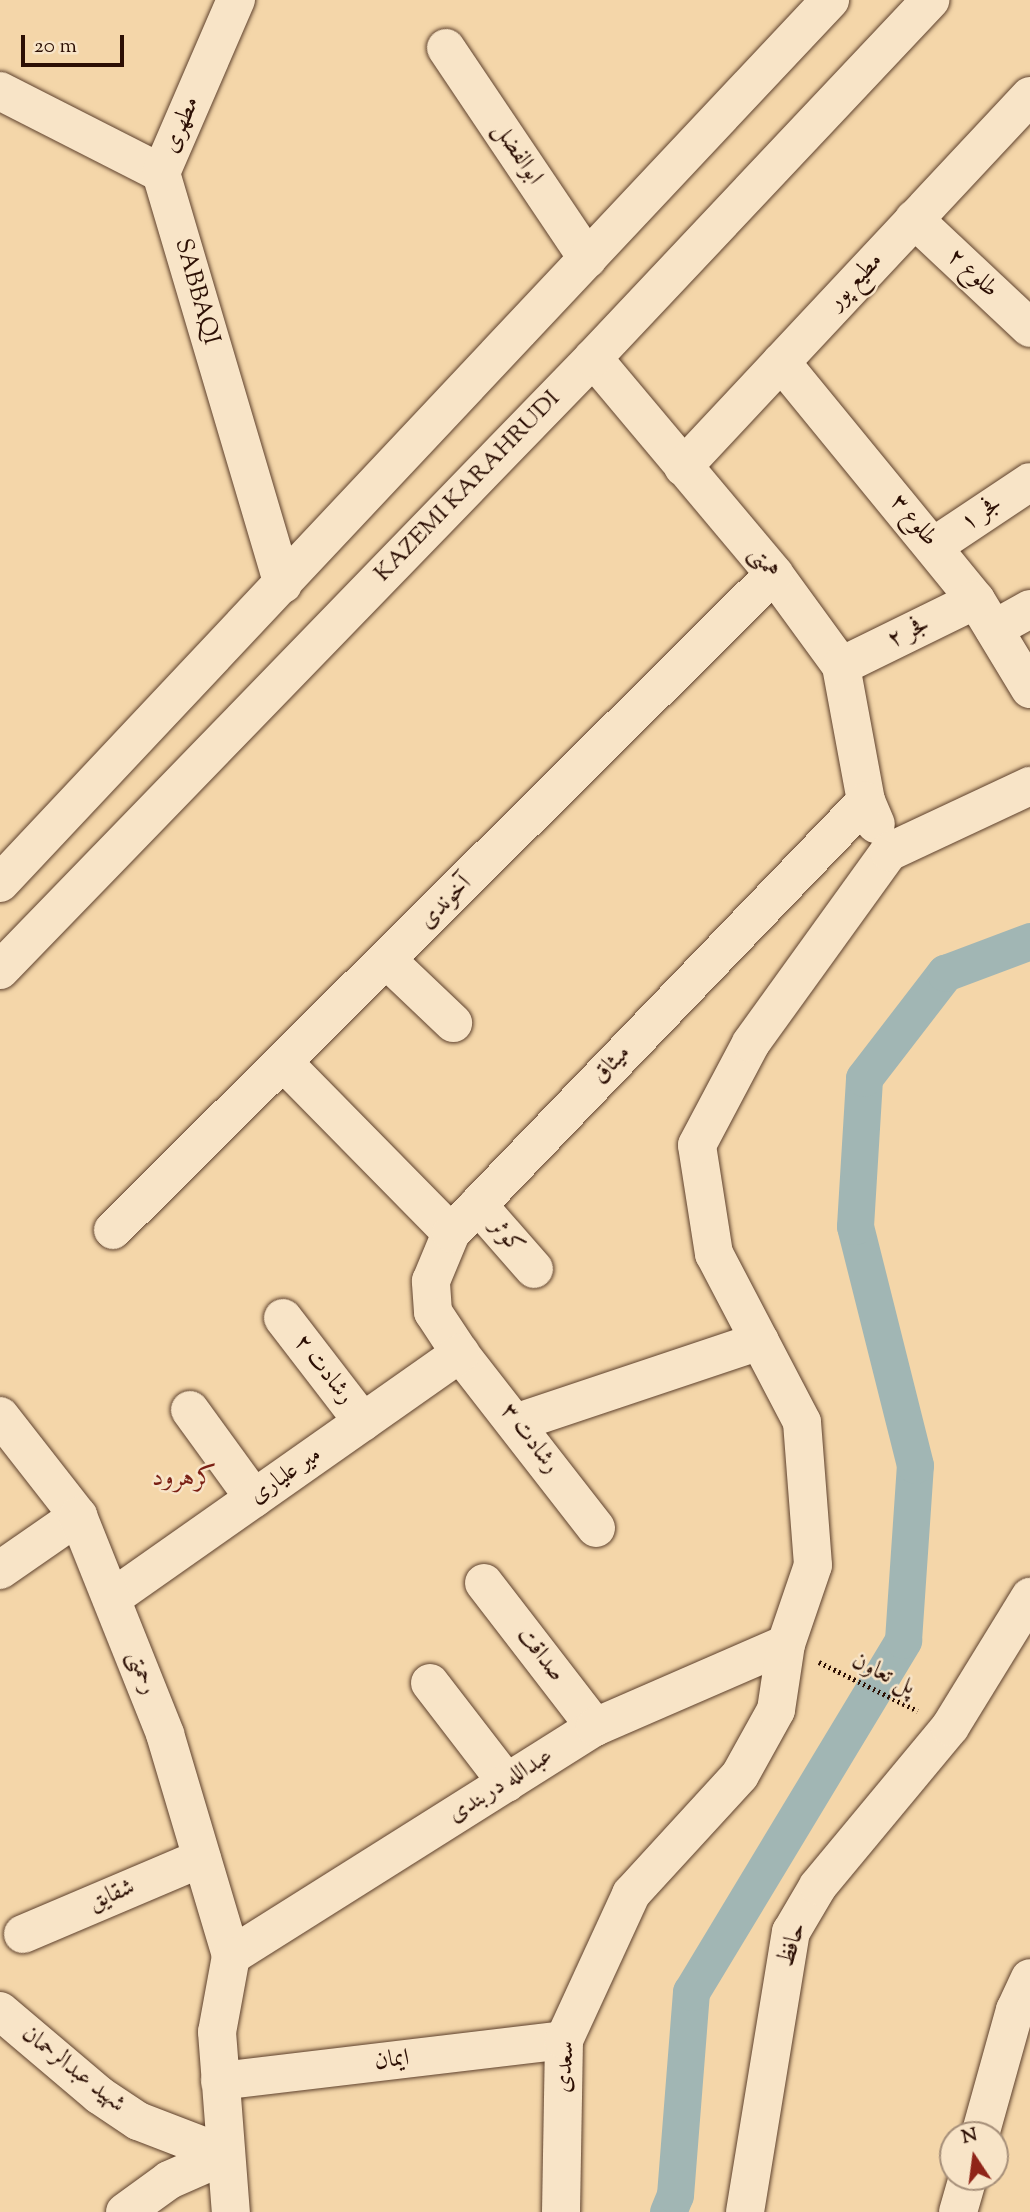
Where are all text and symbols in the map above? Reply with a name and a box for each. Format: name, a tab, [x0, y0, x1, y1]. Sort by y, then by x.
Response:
scale bar	[24, 21, 128, 65]
text: 20 m	[34, 32, 77, 62]
street label: مطهری	[157, 92, 207, 158]
street label: ابوالفضل	[486, 117, 548, 191]
street label: SABBAQI	[167, 236, 225, 348]
street label: طلوع ۲	[940, 243, 1004, 305]
street label: مطیع پور	[822, 247, 890, 317]
street label: KAZEMI KARAHRUDI	[369, 385, 567, 589]
street label: طلوع ۳	[883, 489, 943, 553]
street label: فجر ۱	[956, 490, 1008, 538]
street label: همتی	[741, 541, 785, 585]
street label: فجر ۲	[883, 611, 935, 655]
street label: آخوندی	[413, 870, 479, 936]
street label: میثاق	[587, 1040, 637, 1090]
street label: کوثر	[482, 1213, 530, 1261]
street label: رشادت ۲	[287, 1329, 359, 1411]
street label: رشادت ۳	[493, 1398, 565, 1480]
street label: میر علیاری	[245, 1441, 327, 1511]
district label: کرهرود	[152, 1463, 216, 1495]
street label: صداقت	[510, 1622, 570, 1688]
street label: رحمتی	[120, 1647, 162, 1699]
street label: پل تعاون	[846, 1647, 920, 1703]
street label: عبدالله دربندی	[443, 1742, 559, 1830]
street label: شقایق	[85, 1873, 139, 1919]
street label: حافظ	[773, 1919, 813, 1971]
street label: شهید عبدالرحمان	[15, 2020, 131, 2120]
street label: سعدی	[550, 2040, 582, 2094]
street label: ایمان	[373, 2045, 411, 2077]
north arrow	[939, 2121, 1009, 2191]
text: N	[959, 2122, 980, 2152]

